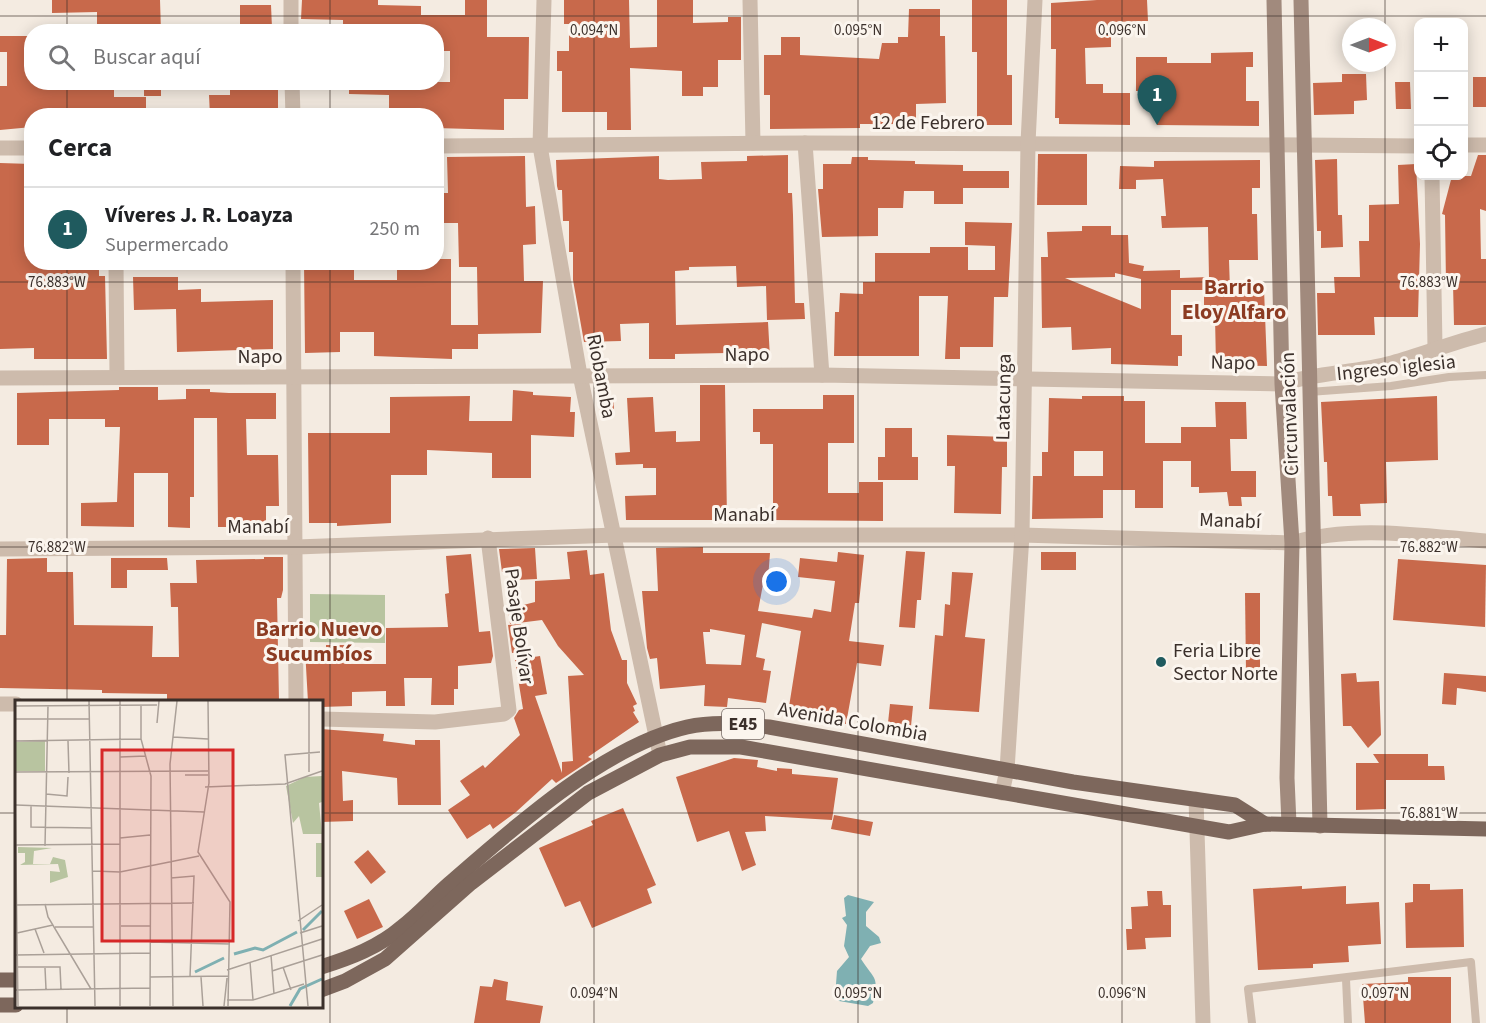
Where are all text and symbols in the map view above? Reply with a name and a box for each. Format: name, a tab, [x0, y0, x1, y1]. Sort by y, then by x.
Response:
north arrow	[1342, 18, 1396, 72]
map controls	[1414, 18, 1468, 180]
button: +	[1414, 18, 1468, 72]
text: 0.094°N	[570, 20, 618, 41]
text: 0.095°N	[834, 20, 882, 41]
text: 0.096°N	[1098, 20, 1146, 41]
search box	[24, 24, 444, 90]
icon: search	[45, 41, 78, 74]
text: Buscar aquí	[93, 41, 201, 73]
button: −	[1414, 72, 1468, 126]
pin: 1	[1138, 76, 1176, 125]
street label: 12 de Febrero	[871, 109, 985, 137]
button: locate	[1414, 126, 1468, 180]
text: Cerca	[48, 129, 112, 166]
text: Víveres J. R. Loayza	[105, 199, 293, 231]
text: 1	[62, 215, 73, 243]
text: 250 m	[370, 215, 420, 243]
text: Supermercado	[105, 231, 229, 259]
district label: Barrio Eloy Alfaro	[1182, 271, 1286, 328]
text: 76.883°W	[28, 272, 86, 293]
text: 76.883°W	[1400, 272, 1458, 293]
street label: Riobamba	[579, 332, 623, 421]
street label: Napo	[725, 341, 769, 369]
street label: Napo	[238, 343, 282, 371]
street label: Ingreso iglesia	[1335, 348, 1457, 388]
street label: Napo	[1210, 349, 1256, 377]
street label: Circunvalación	[1274, 351, 1306, 476]
street label: Latacunga	[989, 353, 1019, 441]
street label: Manabí	[713, 501, 776, 529]
street label: Manabí	[1199, 506, 1262, 536]
street label: Manabí	[227, 513, 290, 541]
text: 76.882°W	[28, 537, 86, 558]
text: 76.882°W	[1400, 537, 1458, 558]
street label: Pasaje Bolívar	[497, 567, 541, 686]
your location	[762, 567, 791, 596]
district label: Barrio Nuevo Sucumbíos	[255, 613, 383, 670]
place label: Feria Libre Sector Norte	[1173, 637, 1278, 688]
marker: Feria Libre Sector Norte	[1154, 655, 1168, 669]
street label: Avenida Colombia	[776, 695, 930, 749]
inset map	[15, 700, 322, 1008]
road number: E45	[722, 709, 764, 739]
text: 76.881°W	[1400, 803, 1458, 824]
text: 0.094°N	[570, 983, 618, 1004]
text: 0.095°N	[834, 983, 882, 1004]
text: 0.096°N	[1098, 983, 1146, 1004]
text: 0.097°N	[1361, 983, 1409, 1004]

